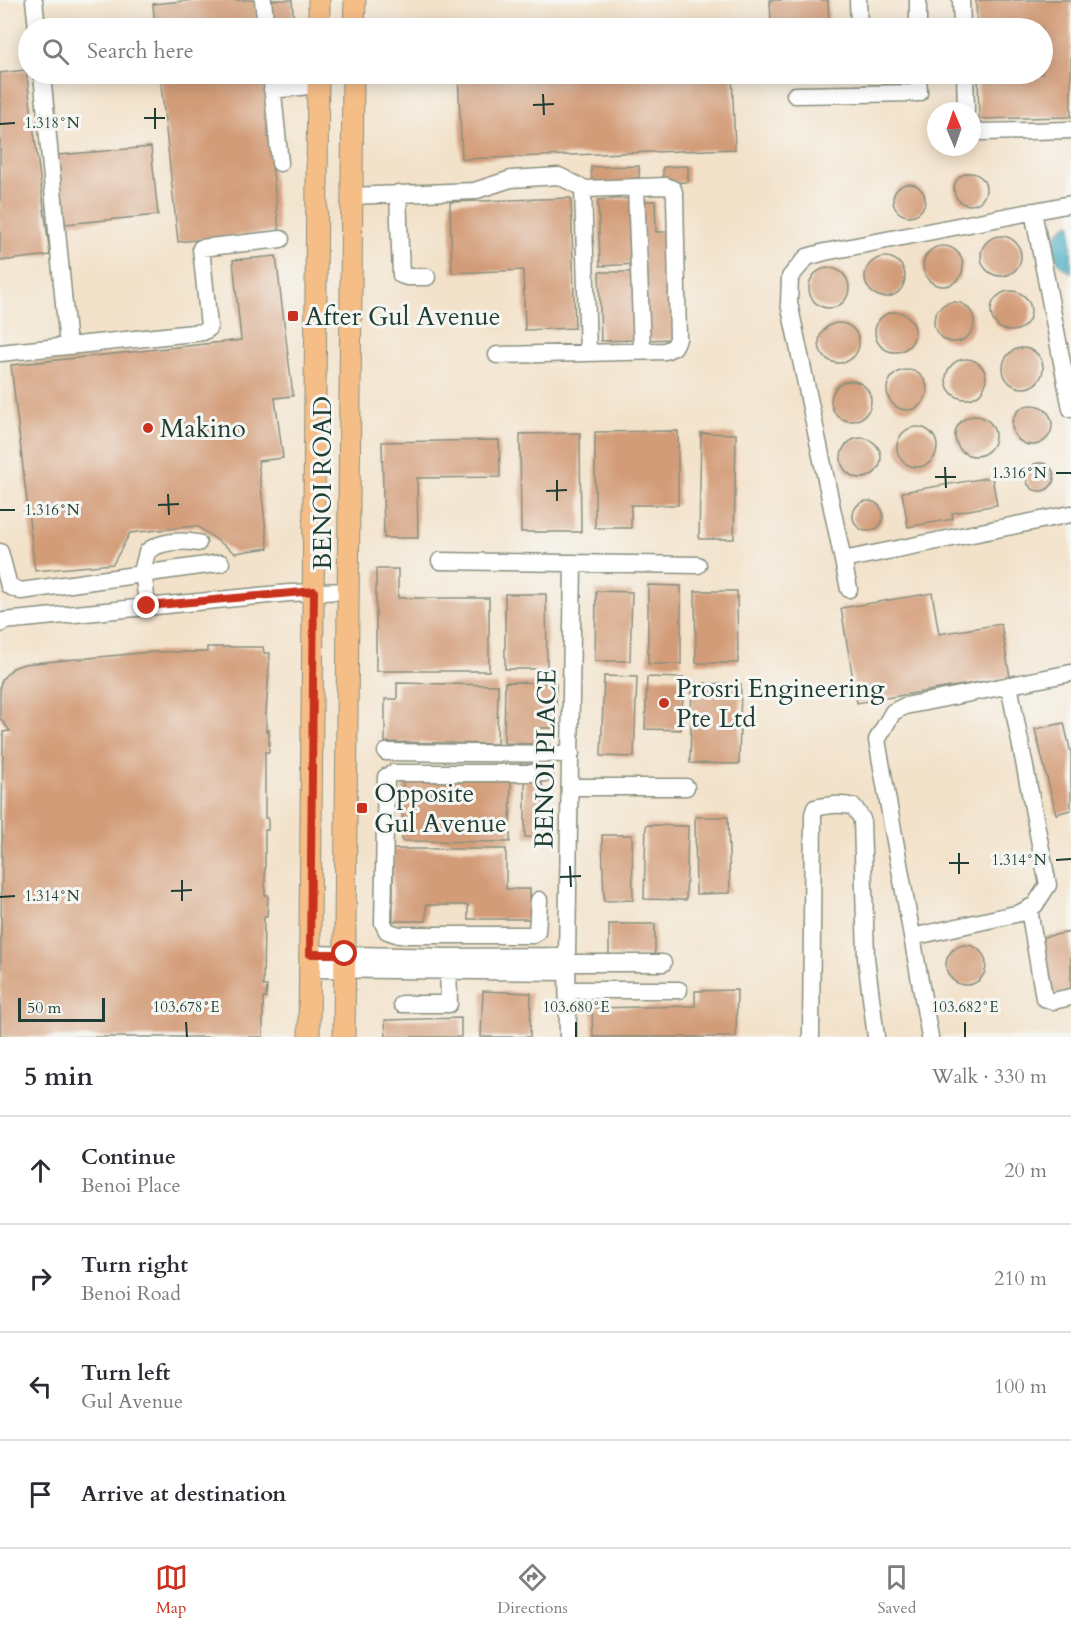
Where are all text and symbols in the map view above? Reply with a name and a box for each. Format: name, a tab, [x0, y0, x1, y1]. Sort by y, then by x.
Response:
search box	[18, 18, 1053, 84]
icon: search	[39, 35, 72, 68]
text: Search here	[87, 36, 194, 66]
north arrow	[927, 102, 981, 156]
text: 1.318°N	[24, 113, 80, 133]
place label: After Gul Avenue	[305, 299, 501, 334]
marker: After Gul Avenue	[286, 309, 300, 323]
street label: BENOI ROAD	[305, 396, 340, 570]
place label: Makino	[160, 411, 246, 446]
marker: Makino	[141, 421, 155, 435]
text: 1.316°N	[991, 463, 1047, 483]
text: 1.316°N	[24, 500, 80, 520]
route end	[133, 592, 159, 618]
street label: BENOI PLACE	[526, 669, 565, 849]
place label: Prosri Engineering Pte Ltd	[676, 671, 885, 736]
marker: Prosri Engineering Pte Ltd	[657, 696, 671, 710]
place label: Opposite Gul Avenue	[374, 776, 507, 841]
marker: Opposite Gul Avenue	[355, 801, 369, 815]
text: 1.314°N	[991, 850, 1047, 870]
text: 1.314°N	[24, 886, 80, 906]
route start	[331, 940, 357, 966]
scale bar	[18, 995, 105, 1022]
text: 50 m	[27, 997, 61, 1019]
text: 103.678°E	[153, 997, 219, 1017]
text: 103.680°E	[543, 997, 609, 1017]
text: 103.682°E	[932, 997, 998, 1017]
text: 5 min	[24, 1059, 93, 1094]
text: Walk · 330 m	[932, 1063, 1047, 1090]
text: Continue	[81, 1142, 176, 1172]
icon: ahead	[24, 1154, 57, 1187]
text: 20 m	[1004, 1157, 1047, 1184]
text: Benoi Place	[81, 1172, 181, 1199]
text: Turn right	[81, 1250, 188, 1280]
icon: right	[24, 1262, 57, 1295]
text: 210 m	[994, 1265, 1047, 1292]
text: Benoi Road	[81, 1280, 181, 1307]
text: Turn left	[81, 1358, 170, 1388]
icon: left	[24, 1370, 57, 1403]
text: 100 m	[994, 1373, 1047, 1400]
text: Gul Avenue	[81, 1388, 183, 1415]
icon: arrive	[24, 1478, 57, 1511]
text: Arrive at destination	[81, 1479, 286, 1509]
tab: Map	[155, 1561, 188, 1619]
tab: Directions	[497, 1561, 568, 1619]
tab: Saved	[877, 1561, 916, 1619]

